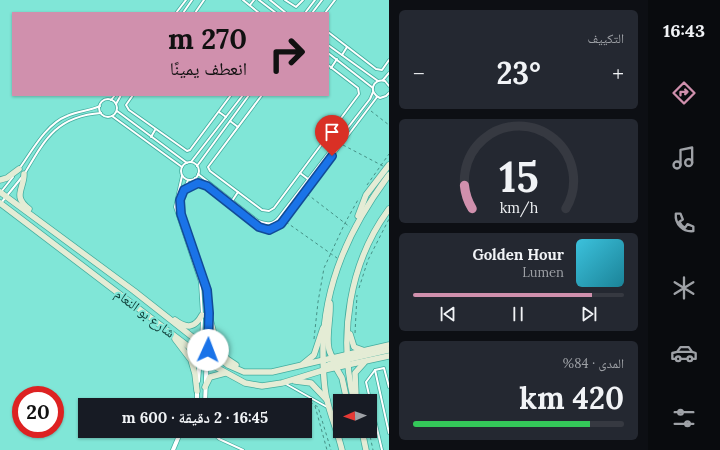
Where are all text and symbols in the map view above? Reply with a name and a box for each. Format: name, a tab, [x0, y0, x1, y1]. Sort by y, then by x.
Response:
text: 16:43	[663, 19, 705, 42]
text: 270 m	[168, 21, 247, 57]
icon: right	[261, 28, 313, 80]
text: التكييف	[588, 30, 624, 47]
text: 23°	[496, 54, 541, 92]
text: انعطف يمينًا	[170, 57, 247, 80]
text: −	[413, 59, 425, 87]
text: +	[612, 59, 624, 87]
icon: directions	[670, 79, 698, 107]
pin	[315, 115, 349, 156]
icon: arrive	[321, 121, 343, 143]
icon: music	[670, 144, 698, 172]
text: 15	[499, 149, 538, 202]
text: km/h	[499, 198, 538, 217]
icon: phone	[670, 209, 698, 237]
text: Golden Hour	[472, 245, 564, 264]
text: Lumen	[522, 264, 564, 281]
icon: climate	[670, 274, 698, 302]
street label: شارع بو النعام	[111, 284, 179, 342]
icon: previous	[437, 303, 459, 325]
icon: pause	[507, 303, 529, 325]
icon: next	[578, 303, 600, 325]
position arrow	[187, 329, 229, 371]
icon: car	[670, 339, 698, 367]
text: المدى · 84%	[563, 355, 624, 372]
text: 420 km	[519, 379, 624, 417]
speed limit sign: 20	[12, 386, 64, 438]
north arrow	[333, 394, 377, 438]
map controls	[333, 394, 377, 438]
icon: filters	[670, 404, 698, 432]
text: 16:45 · 2 دقيقة · 600 m	[122, 408, 268, 427]

